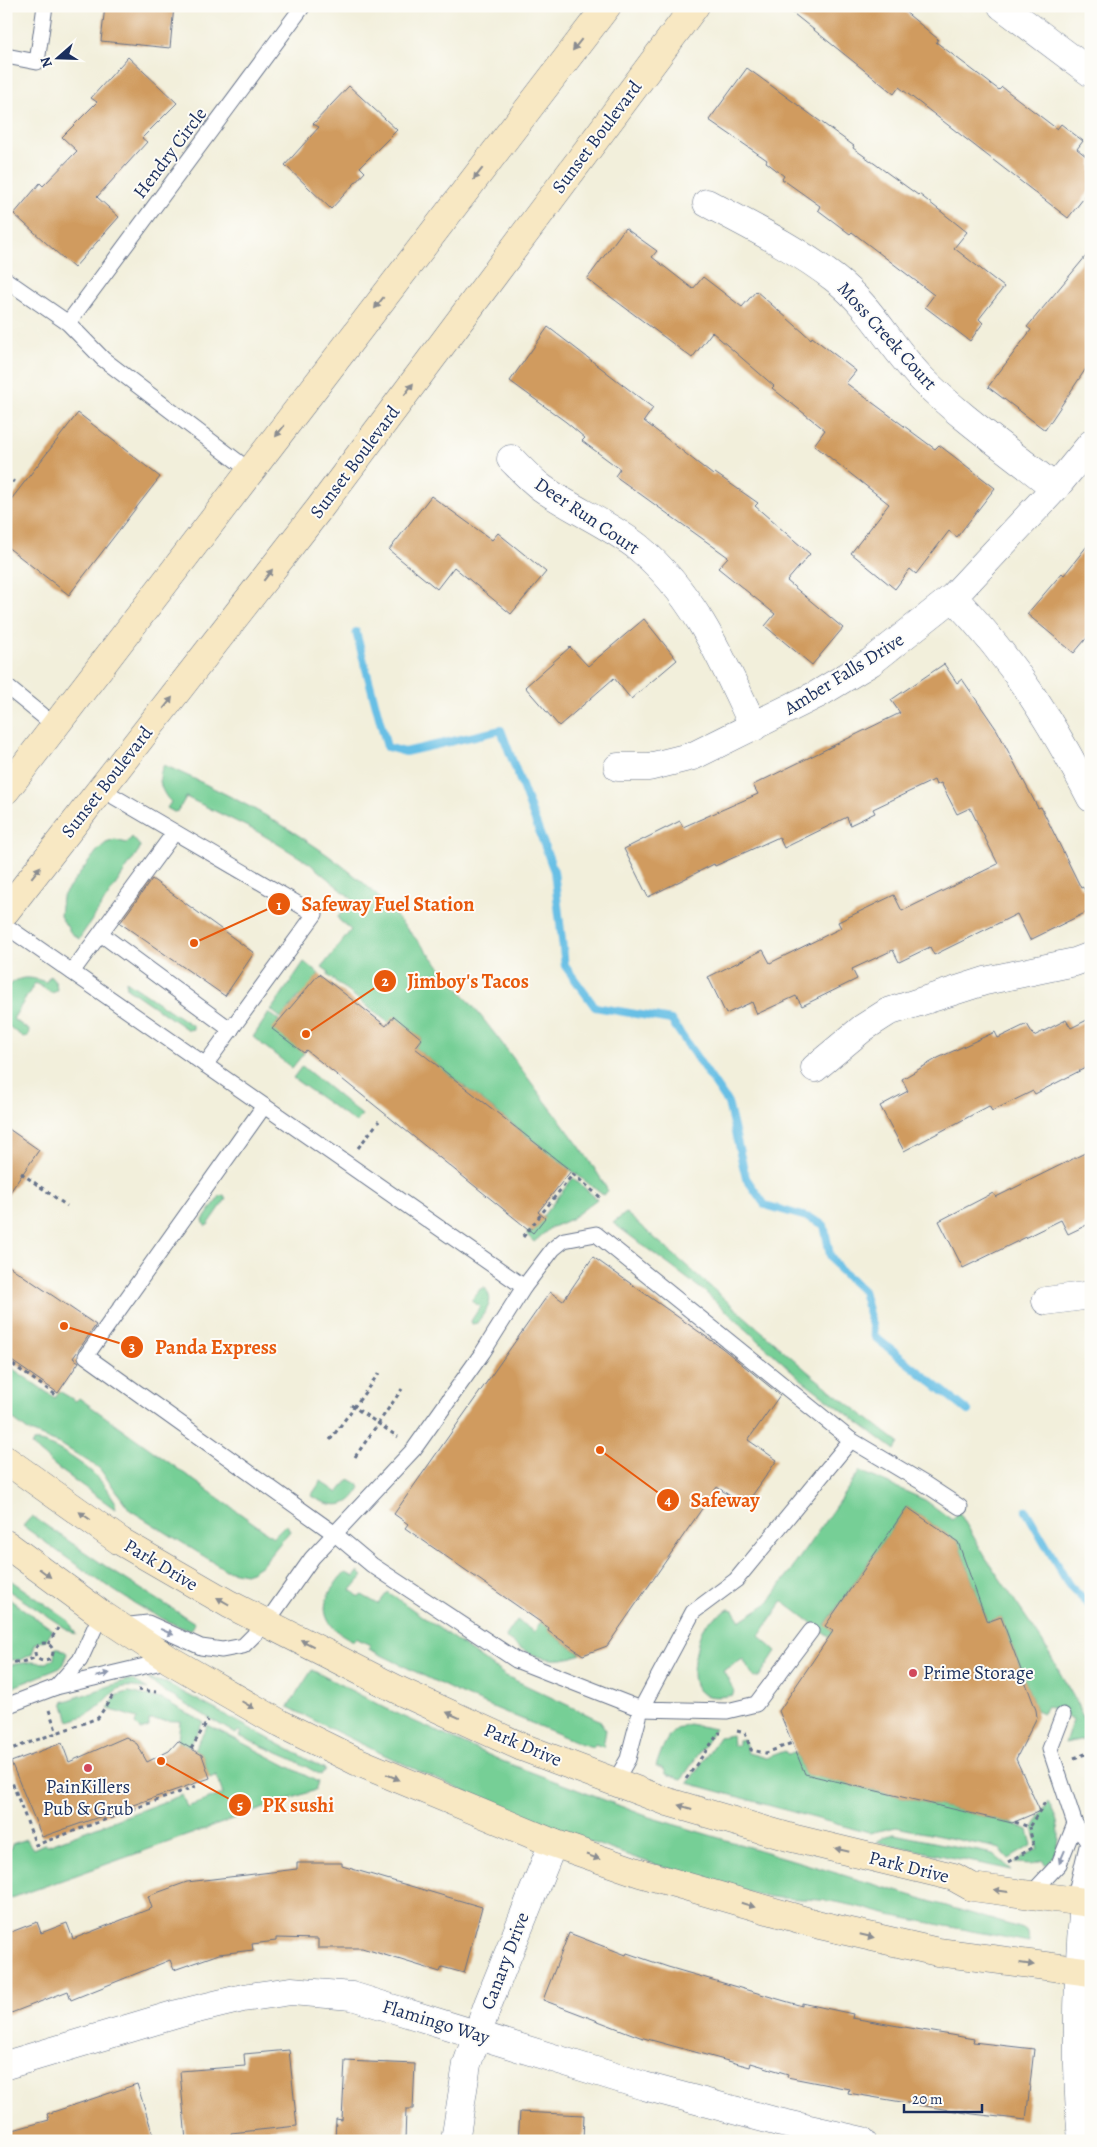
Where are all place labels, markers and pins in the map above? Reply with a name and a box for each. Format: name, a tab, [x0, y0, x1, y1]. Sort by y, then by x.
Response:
callout: Safeway Fuel Station	[267, 887, 485, 922]
callout: Jimboy's Tacos	[372, 963, 539, 998]
callout: Panda Express	[120, 1330, 287, 1365]
callout: Safeway	[655, 1483, 769, 1518]
place label: Prime Storage	[923, 1660, 1034, 1686]
marker: Prime Storage	[907, 1667, 919, 1679]
marker: PainKillers Pub & Grub	[82, 1762, 94, 1774]
place label: PainKillers Pub & Grub	[43, 1774, 133, 1822]
callout: PK sushi	[227, 1787, 344, 1822]

